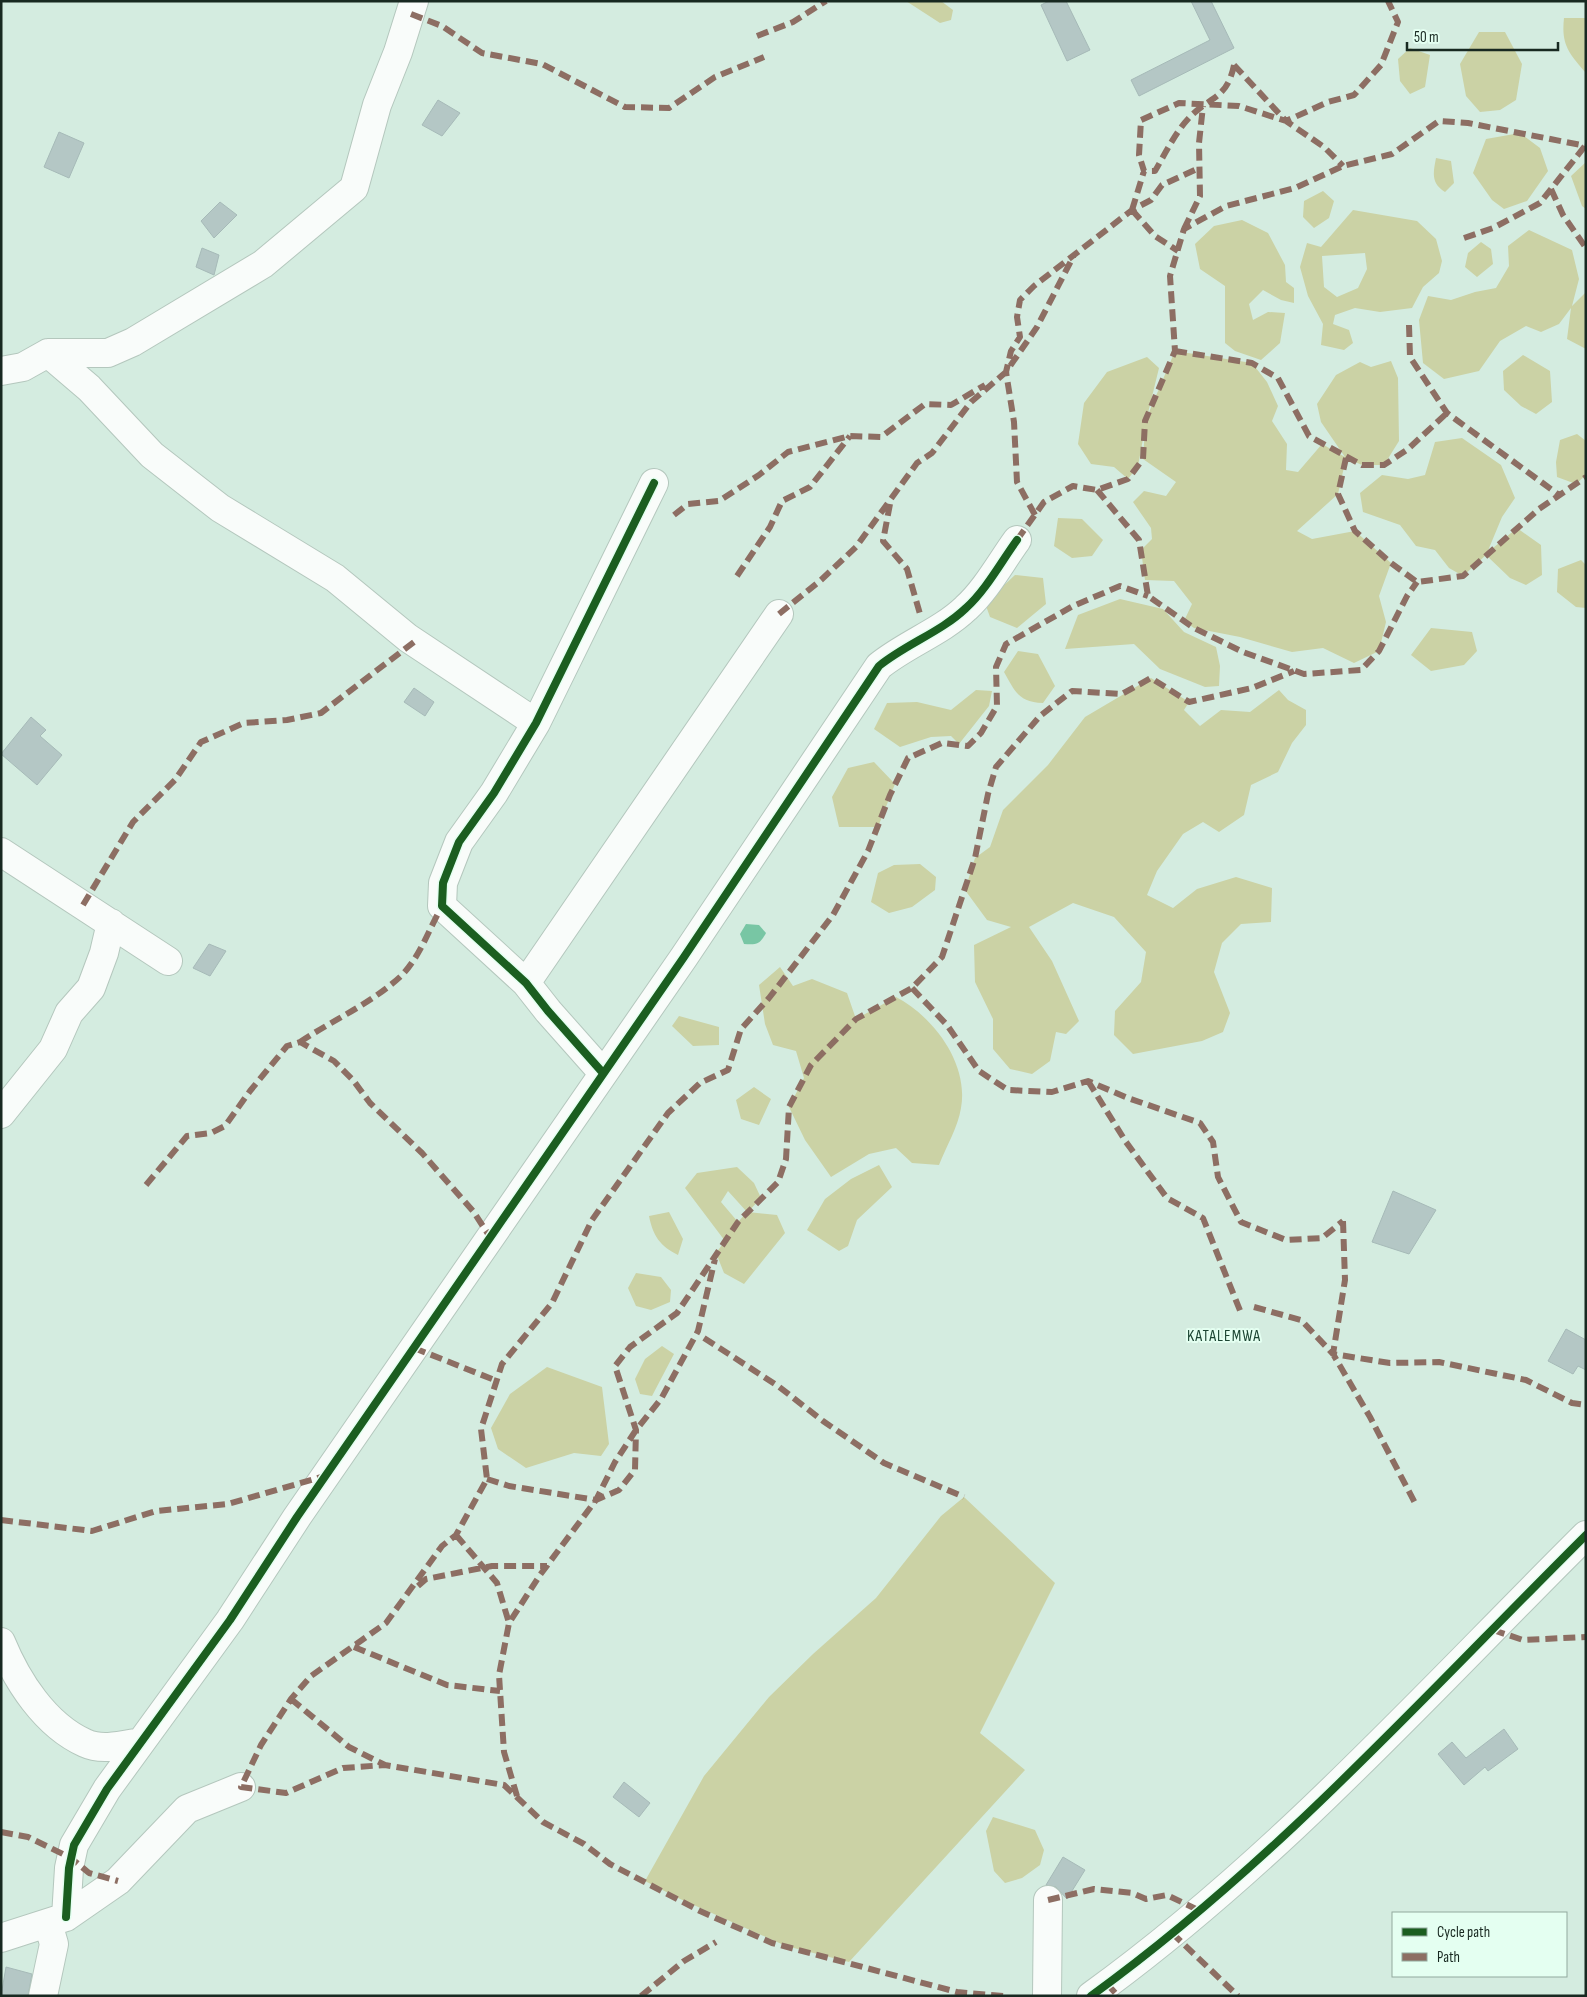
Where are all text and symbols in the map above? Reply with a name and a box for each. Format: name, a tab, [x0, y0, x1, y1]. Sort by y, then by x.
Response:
scale bar	[1407, 20, 1558, 52]
text: 50 m	[1414, 28, 1439, 47]
district label: KATALEMWA	[1187, 1327, 1261, 1346]
legend	[1392, 1912, 1567, 1977]
text: Cycle path	[1437, 1923, 1490, 1942]
text: Path	[1437, 1948, 1460, 1967]

